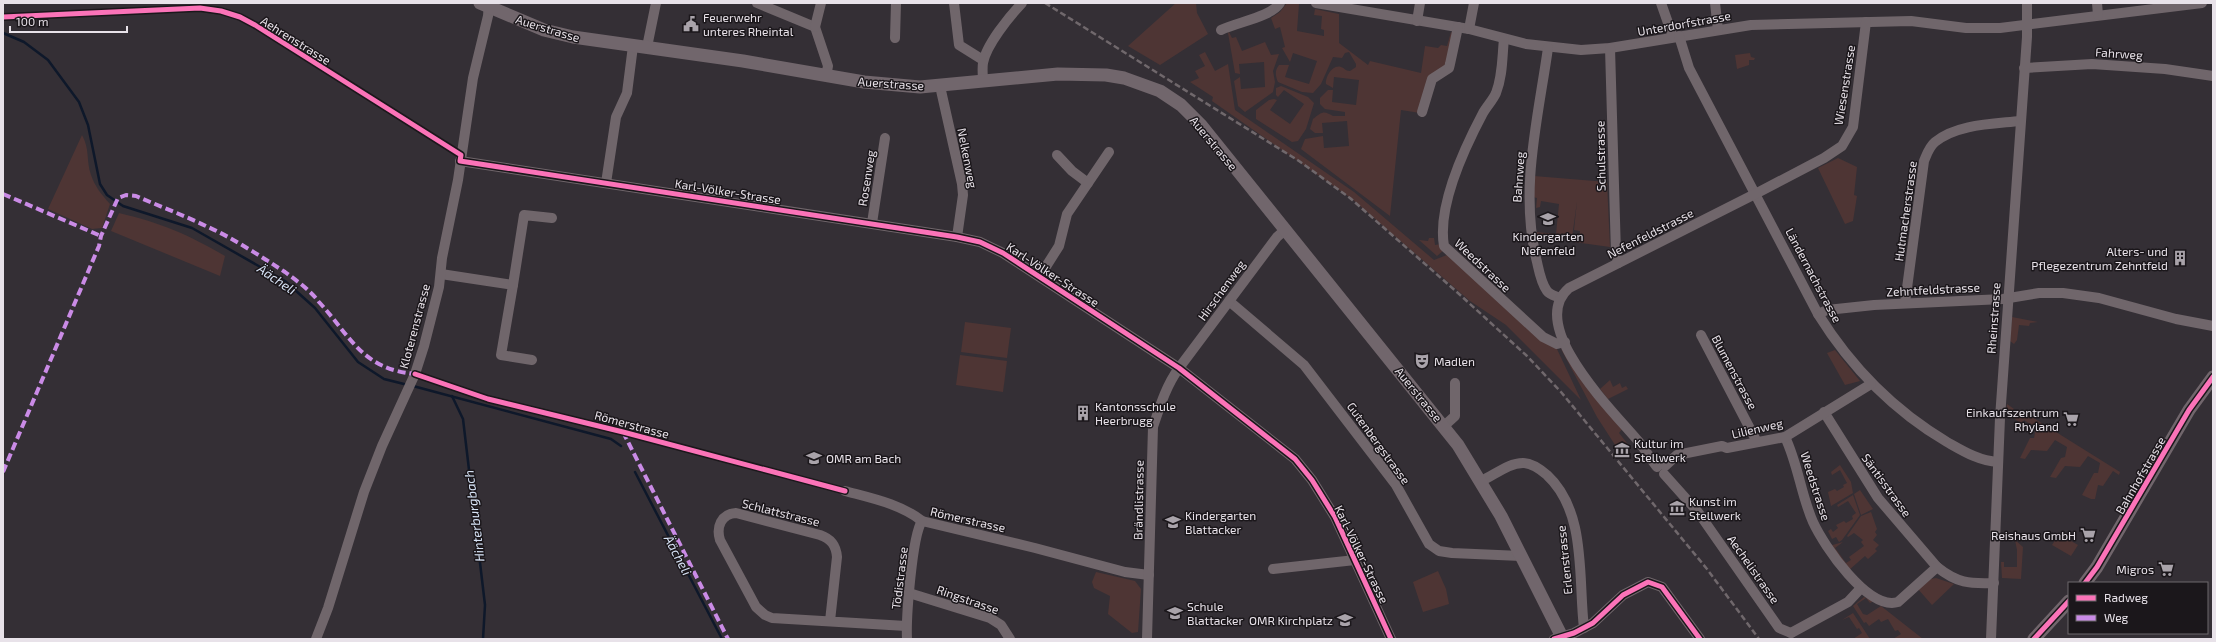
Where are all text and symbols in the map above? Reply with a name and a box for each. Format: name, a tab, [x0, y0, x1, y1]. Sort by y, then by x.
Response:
scale bar	[10, 8, 127, 34]
street label: Unterdorfstrasse	[1636, 8, 1732, 38]
place label: Feuerwehr unteres Rheintal	[703, 10, 794, 38]
street label: Auerstrasse	[514, 12, 582, 44]
street label: Aehrenstrasse	[259, 13, 333, 67]
text: 100 m	[16, 14, 48, 28]
public building icon: Feuerwehr unteres Rheintal	[682, 15, 700, 33]
street label: Wiesenstrasse	[1831, 44, 1857, 126]
street label: Fahrweg	[2095, 44, 2144, 62]
street label: Auerstrasse	[857, 74, 925, 92]
street label: Auerstrasse	[1187, 113, 1241, 173]
street label: Schulstrasse	[1592, 121, 1608, 191]
street label: Nelkenweg	[955, 127, 981, 189]
street label: Rosenweg	[855, 149, 877, 207]
street label: Bahnweg	[1509, 151, 1527, 203]
street label: Hutmacherstrasse	[1891, 160, 1919, 262]
street label: Karl-Völker-Strasse	[674, 176, 782, 206]
street label: Nefenfeldstrasse	[1605, 205, 1695, 261]
school or university icon: Kindergarten Nefenfeld	[1539, 210, 1557, 228]
street label: Ländernachstrasse	[1783, 225, 1845, 325]
place label: Kindergarten Nefenfeld	[1512, 229, 1584, 257]
street label: Weedstrasse	[1452, 235, 1514, 295]
street label: Karl-Völker-Strasse	[1004, 239, 1102, 309]
place label: Alters- und Pflegezentrum Zehntfeld	[2031, 244, 2168, 272]
building icon: Alters- und Pflegezentrum Zehntfeld	[2171, 249, 2189, 267]
street label: Hirschenweg	[1194, 257, 1248, 323]
water label: Äächeli	[254, 260, 299, 298]
street label: Zehntfeldstrasse	[1886, 280, 1980, 298]
street label: Kloterenstrasse	[396, 282, 432, 370]
street label: Rheinstrasse	[1984, 282, 2002, 354]
street label: Blumenstrasse	[1709, 332, 1761, 412]
theatre icon: Madlen	[1413, 352, 1431, 370]
place label: Madlen	[1434, 354, 1475, 368]
street label: Auerstrasse	[1393, 364, 1445, 424]
place label: Kantonsschule Heerbrugg	[1095, 399, 1176, 427]
street label: Gutenbergstrasse	[1345, 399, 1413, 487]
building icon: Kantonsschule Heerbrugg	[1074, 404, 1092, 422]
place label: Einkaufszentrum Rhyland	[1966, 405, 2059, 433]
street label: Römerstrasse	[593, 407, 671, 441]
supermarket icon: Einkaufszentrum Rhyland	[2062, 410, 2080, 428]
street label: Lilienweg	[1730, 415, 1784, 441]
street label: Bahnhofstrasse	[2112, 434, 2168, 516]
place label: Kultur im Stellwerk	[1634, 436, 1686, 464]
museum icon: Kultur im Stellwerk	[1613, 441, 1631, 459]
school or university icon: OMR am Bach	[805, 449, 823, 467]
street label: Weedstrasse	[1798, 450, 1834, 522]
place label: OMR am Bach	[826, 451, 901, 465]
street label: Säntisstrasse	[1859, 451, 1915, 519]
street label: Brändlistrasse	[1130, 460, 1146, 540]
water label: Hinterburgbach	[460, 469, 488, 563]
place label: Kunst im Stellwerk	[1689, 494, 1741, 522]
street label: Schlattstrasse	[741, 496, 821, 528]
museum icon: Kunst im Stellwerk	[1668, 499, 1686, 517]
street label: Karl-Völker-Strasse	[1332, 503, 1392, 605]
street label: Römerstrasse	[929, 504, 1007, 534]
place label: Kindergarten Blattacker	[1185, 508, 1256, 536]
school or university icon: Kindergarten Blattacker	[1164, 513, 1182, 531]
street label: Erlenstrasse	[1553, 525, 1575, 595]
supermarket icon: Reishaus GmbH	[2079, 526, 2097, 544]
place label: Reishaus GmbH	[1991, 528, 2076, 542]
water label: Äächeli	[660, 531, 695, 578]
street label: Aechelistrasse	[1725, 532, 1783, 606]
street label: Tödistrasse	[888, 546, 910, 610]
supermarket icon: Migros	[2157, 560, 2175, 578]
place label: Migros	[2116, 562, 2154, 576]
street label: Ringstrasse	[935, 582, 1001, 616]
legend	[2068, 582, 2208, 634]
text: Radweg	[2104, 590, 2148, 604]
place label: Schule Blattacker	[1187, 599, 1244, 627]
school or university icon: Schule Blattacker	[1166, 604, 1184, 622]
text: Weg	[2104, 610, 2129, 624]
school or university icon: OMR Kirchplatz	[1336, 611, 1354, 629]
place label: OMR Kirchplatz	[1249, 613, 1333, 627]

